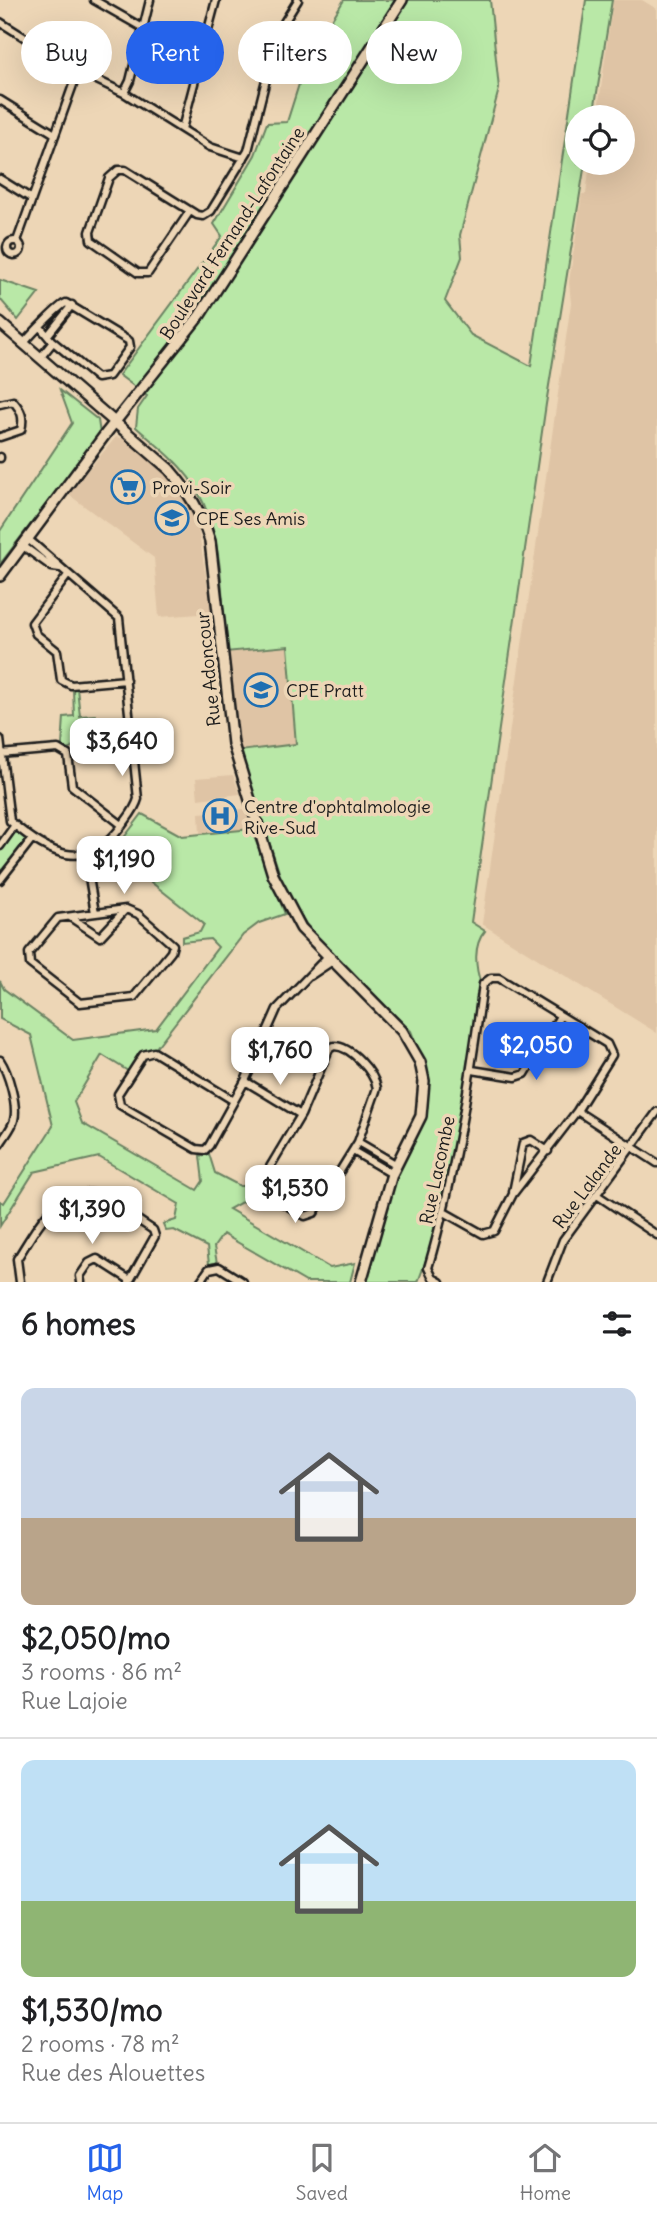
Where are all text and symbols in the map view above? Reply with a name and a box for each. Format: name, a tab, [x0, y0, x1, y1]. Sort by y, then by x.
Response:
chip: Buy	[21, 21, 112, 84]
chip: Rent	[126, 21, 224, 84]
chip: Filters	[238, 21, 352, 84]
chip: New	[366, 21, 462, 84]
map controls	[565, 105, 635, 175]
button: locate	[565, 105, 635, 175]
street label: Boulevard Fernand-Lafontaine	[155, 122, 309, 344]
supermarket icon: Provi-Soir	[109, 468, 147, 506]
place label: Provi-Soir	[152, 476, 232, 499]
school or university icon: CPE Ses Amis	[153, 499, 191, 537]
place label: CPE Ses Amis	[196, 507, 305, 530]
street label: Rue Adoncour	[190, 610, 225, 728]
school or university icon: CPE Pratt	[242, 671, 280, 709]
place label: CPE Pratt	[286, 679, 364, 702]
pin: $3,640	[65, 718, 179, 778]
text: $3,640	[86, 726, 158, 755]
place label: Centre d'ophtalmologie Rive-Sud	[244, 795, 431, 839]
hospital icon: Centre d'ophtalmologie Rive-Sud	[201, 797, 239, 835]
pin: $1,190	[67, 836, 181, 896]
text: $1,190	[93, 844, 155, 873]
pin: $2,050	[479, 1023, 593, 1082]
pin: $1,760	[223, 1028, 337, 1087]
text: $2,050	[499, 1030, 573, 1059]
text: $1,760	[247, 1035, 313, 1064]
street label: Rue Lacombe	[414, 1114, 460, 1226]
street label: Rue Lalande	[548, 1139, 626, 1233]
pin: $1,530	[238, 1166, 352, 1225]
text: $1,530	[261, 1173, 329, 1202]
pin: $1,390	[35, 1186, 149, 1246]
text: $1,390	[58, 1194, 126, 1223]
text: 6 homes	[21, 1305, 136, 1343]
icon: filters	[598, 1305, 636, 1343]
icon: home	[266, 1434, 392, 1560]
text: $2,050/mo	[21, 1619, 170, 1657]
text: 3 rooms · 86 m²	[21, 1657, 182, 1686]
text: Rue Lajoie	[21, 1686, 128, 1715]
icon: home	[266, 1806, 392, 1932]
text: $1,530/mo	[21, 1991, 163, 2029]
text: 2 rooms · 78 m²	[21, 2029, 180, 2058]
text: Rue des Alouettes	[21, 2058, 205, 2087]
tab: Map	[86, 2139, 124, 2205]
tab: Saved	[296, 2139, 348, 2205]
tab: Home	[520, 2139, 571, 2205]

